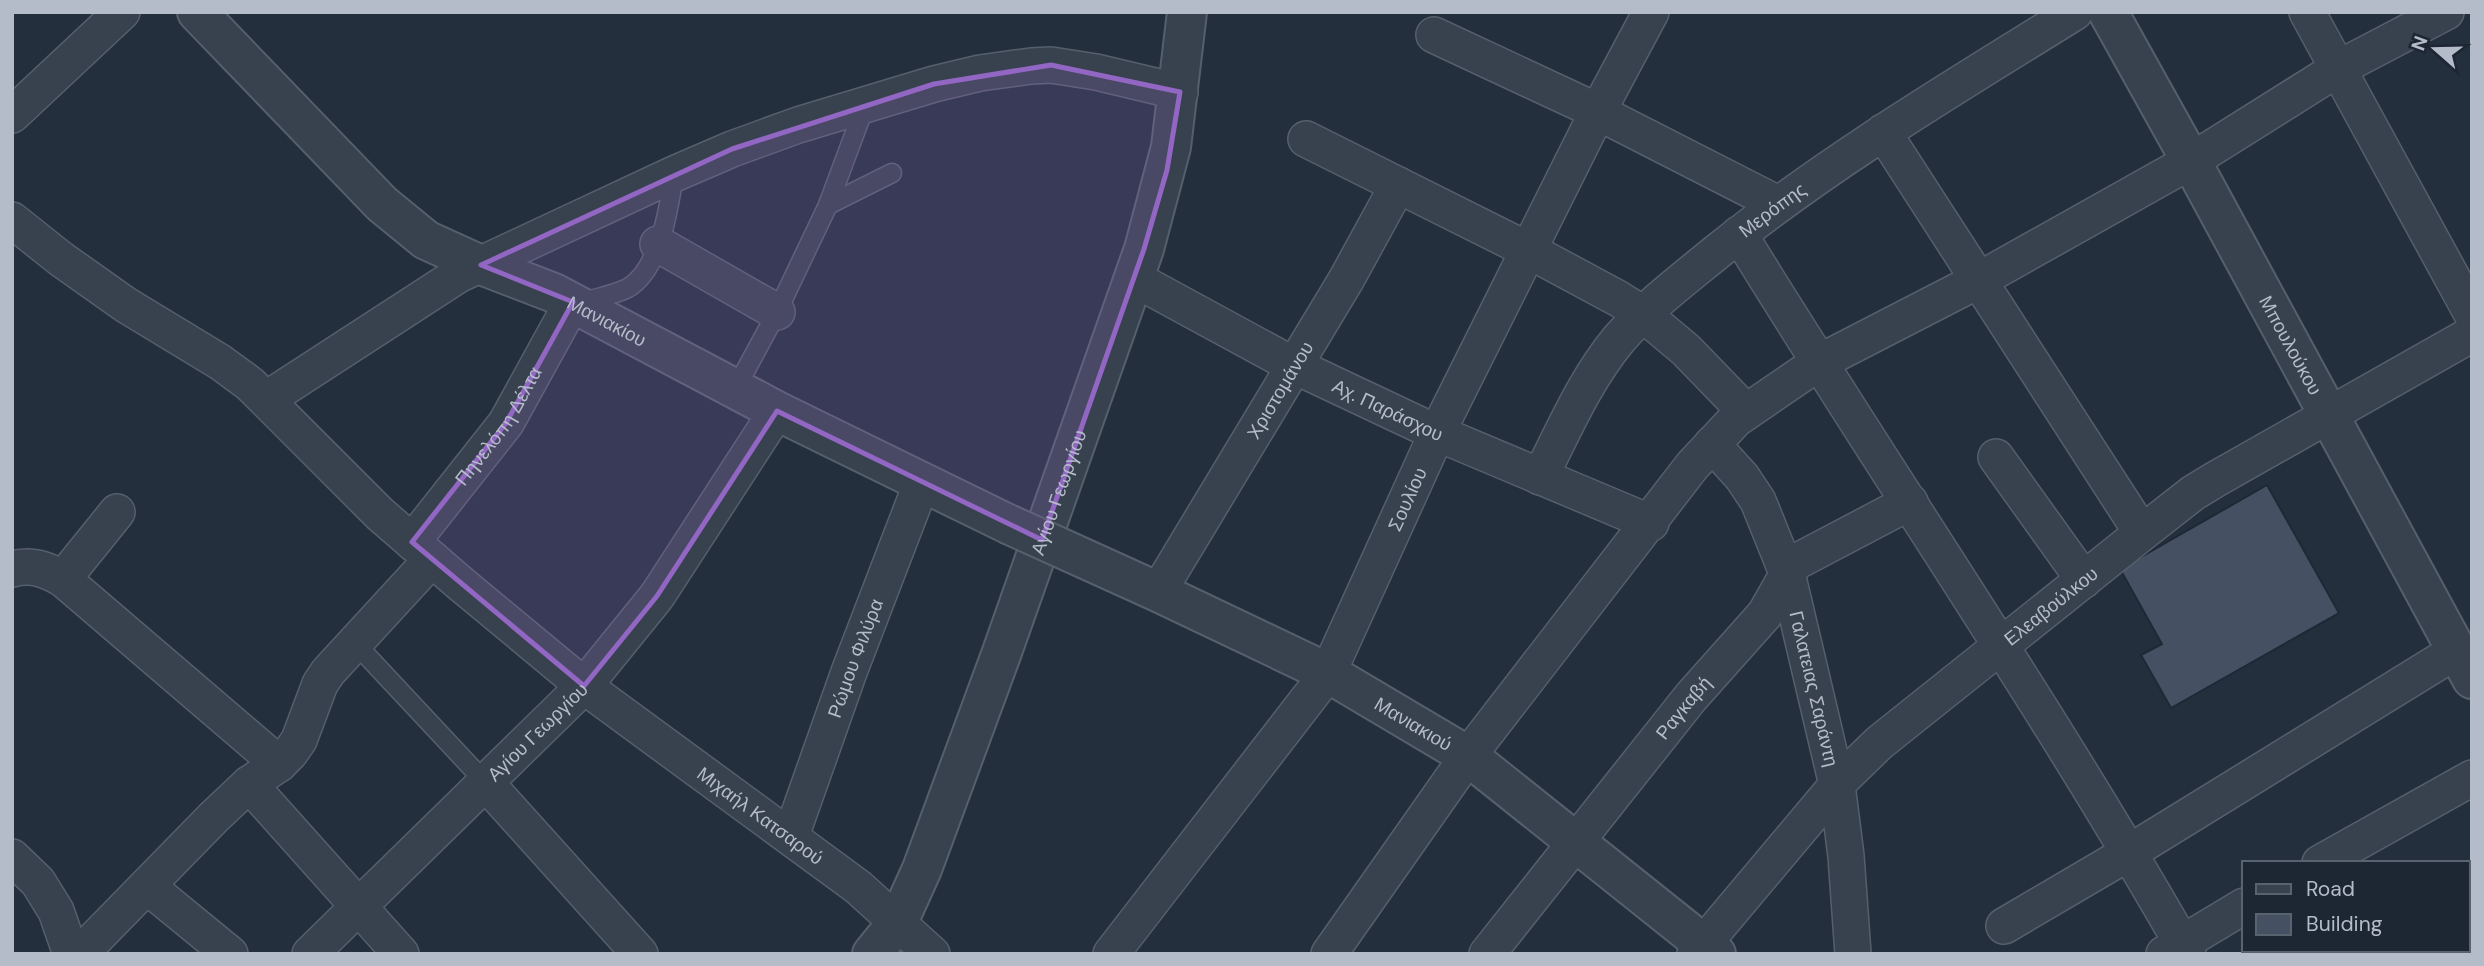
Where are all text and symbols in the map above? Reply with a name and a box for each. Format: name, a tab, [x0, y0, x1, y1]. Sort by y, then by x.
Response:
north arrow	[2400, 14, 2470, 84]
text: N	[2405, 33, 2434, 54]
street label: Μερόπης	[1734, 177, 1811, 243]
street label: Μανιακίου	[563, 290, 651, 353]
street label: Μπουλούκου	[2253, 291, 2328, 399]
street label: Χριστομάνου	[1241, 337, 1319, 444]
street label: Πηνελόπη Δέλτα	[449, 362, 548, 491]
street label: Αχ. Παράσχου	[1328, 373, 1447, 447]
street label: Αγίου Γεωργίου	[1025, 426, 1092, 559]
street label: Σουλίου	[1382, 463, 1433, 535]
street label: Ελεαβούλκου	[1999, 561, 2103, 651]
street label: Ρώμου Φιλύρα	[822, 595, 889, 721]
street label: Γαλατειας Σαράντη	[1783, 609, 1844, 769]
street label: Ραγκαβή	[1650, 671, 1717, 745]
street label: Αγίου Γεωργίου	[482, 677, 593, 787]
street label: Μανιακιού	[1370, 691, 1457, 757]
street label: Μιχαήλ Κατσαρού	[692, 761, 828, 871]
legend	[2242, 861, 2470, 952]
text: Road	[2306, 875, 2355, 903]
text: Building	[2306, 910, 2383, 938]

